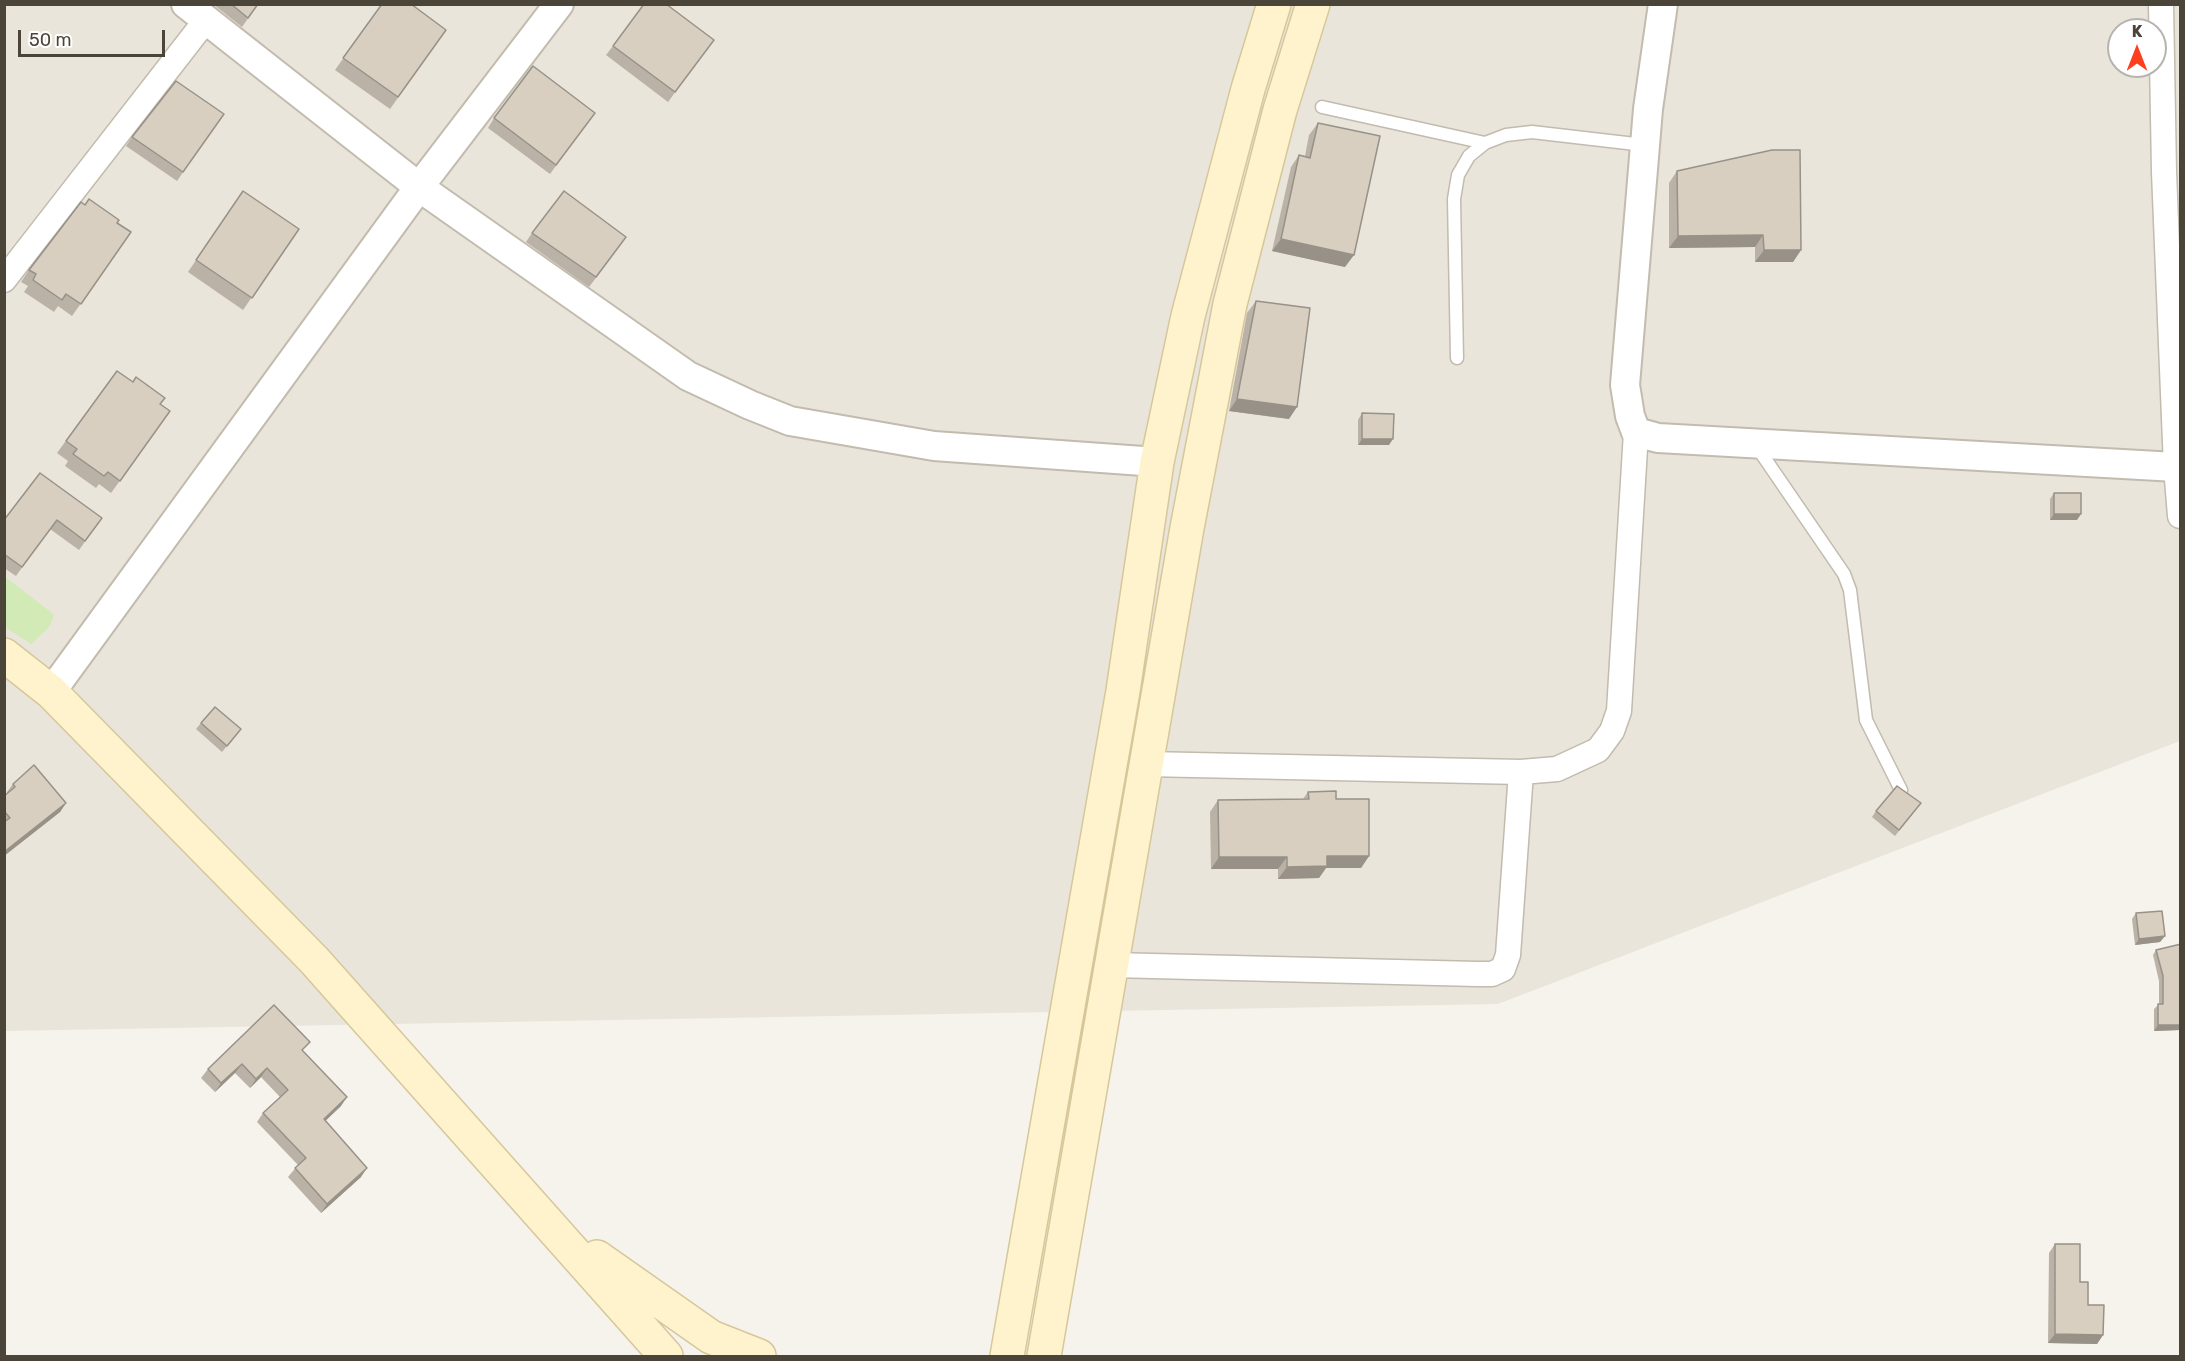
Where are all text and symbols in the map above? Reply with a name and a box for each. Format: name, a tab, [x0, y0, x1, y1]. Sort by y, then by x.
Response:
scale bar	[21, 18, 168, 56]
north arrow	[2107, 18, 2167, 78]
text: K	[2132, 22, 2142, 41]
text: 50 m	[29, 29, 72, 51]

